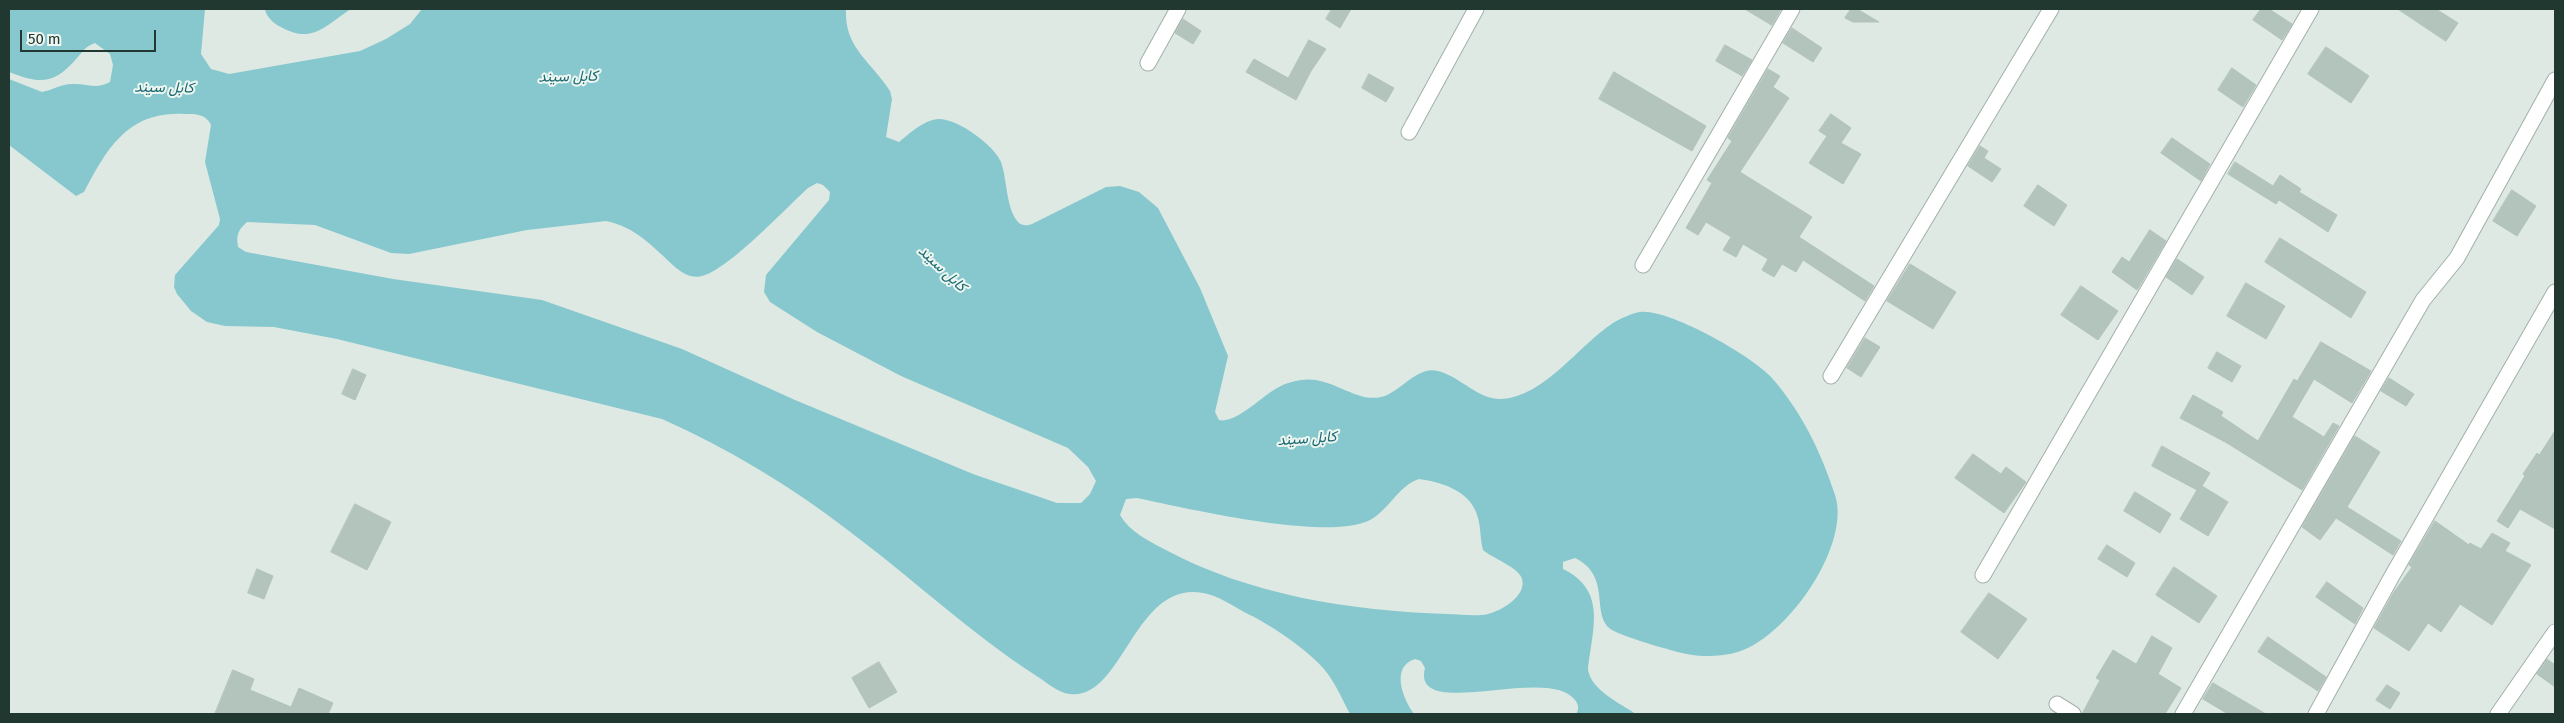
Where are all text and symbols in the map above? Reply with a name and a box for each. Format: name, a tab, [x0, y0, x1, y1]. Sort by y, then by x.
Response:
scale bar	[22, 20, 159, 52]
text: 50 m	[28, 30, 61, 48]
water label: کابل سيند	[538, 67, 598, 87]
water label: کابل سيند	[134, 78, 194, 98]
water label: کابل سيند	[914, 242, 970, 296]
water label: کابل سيند	[1277, 428, 1337, 450]

